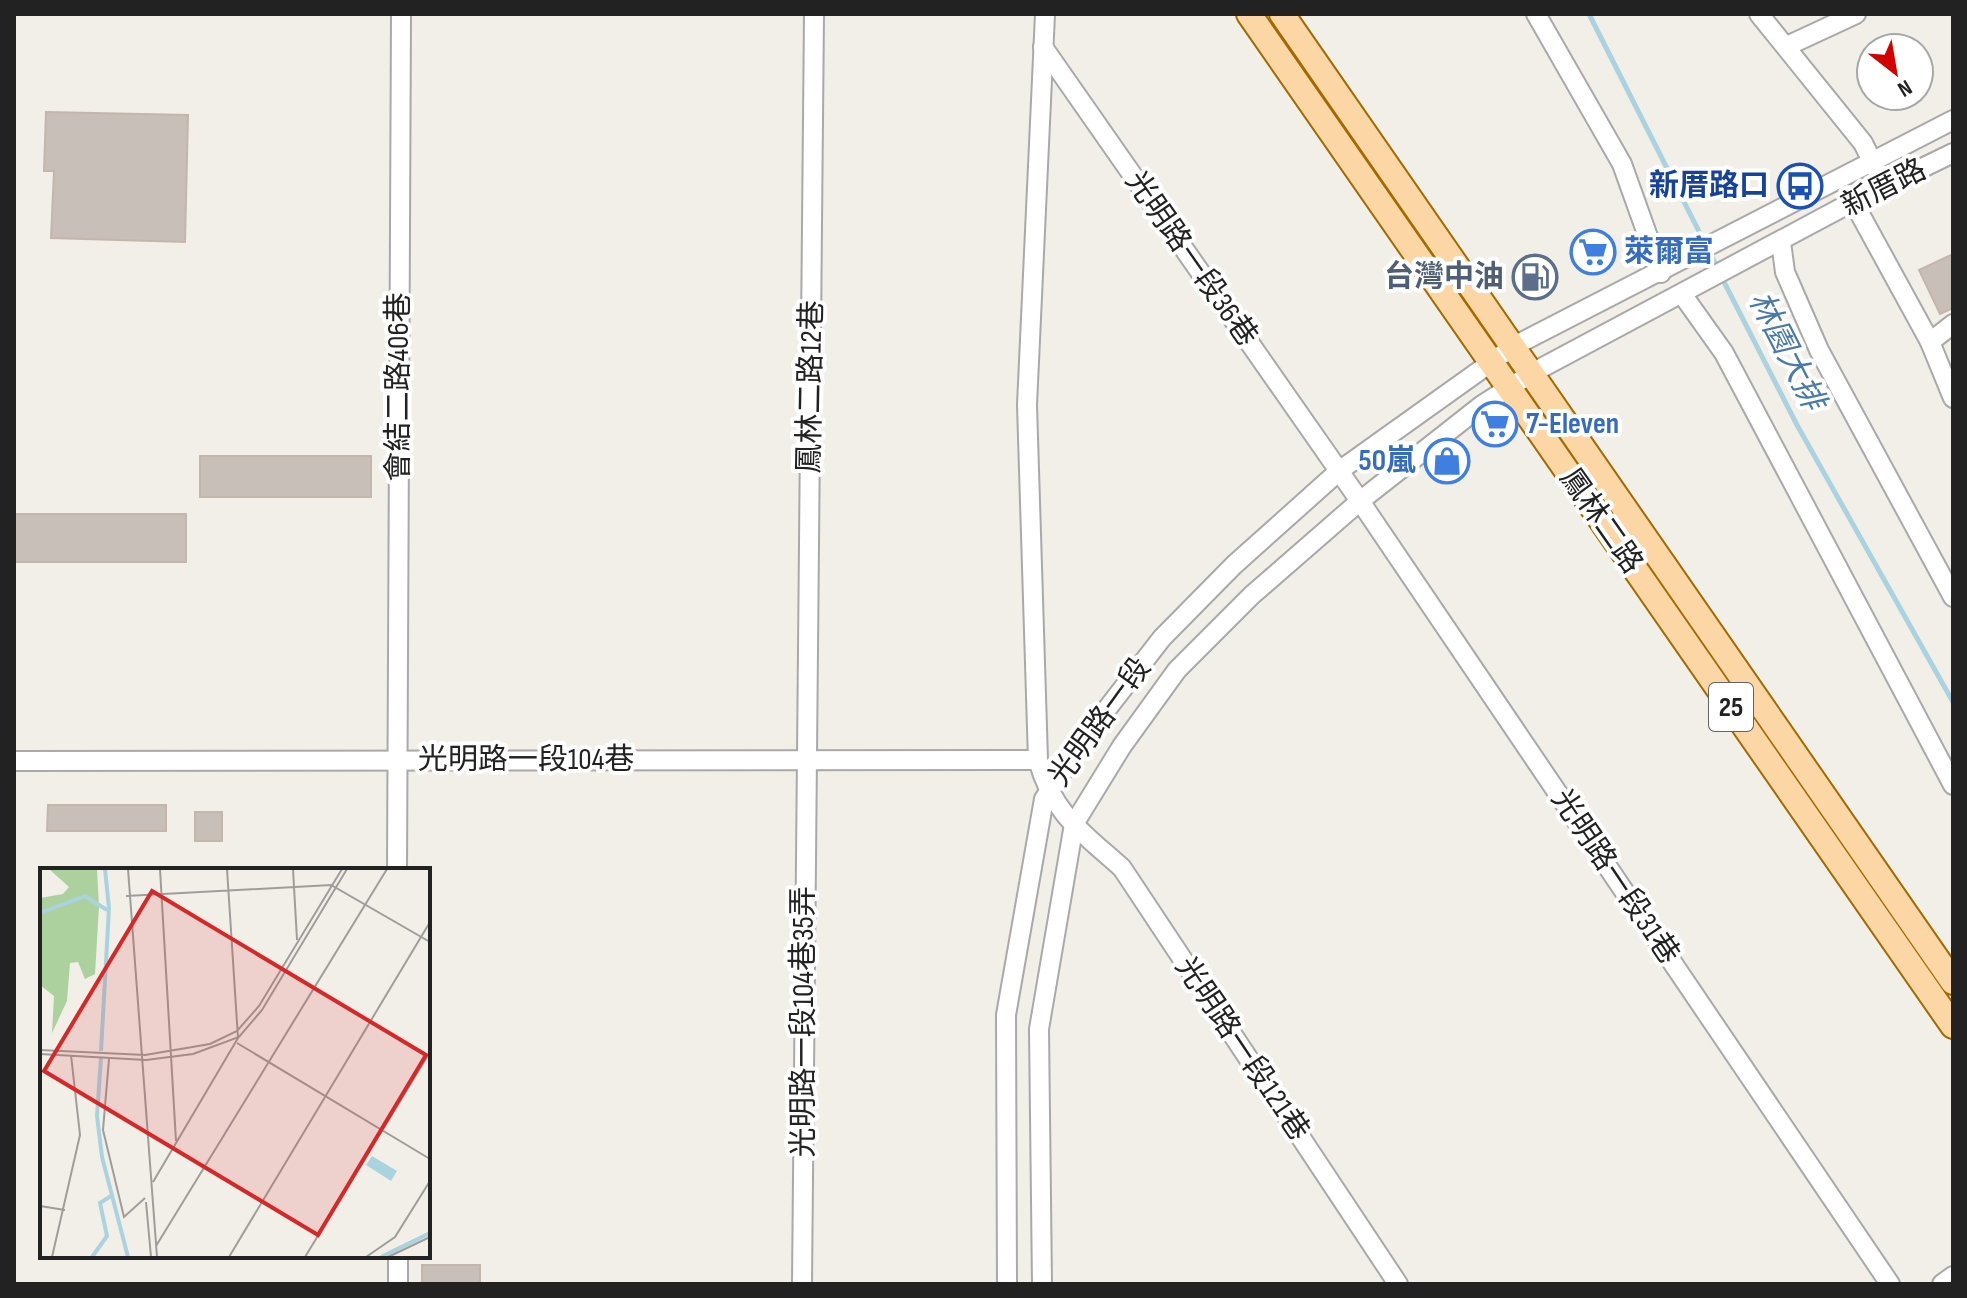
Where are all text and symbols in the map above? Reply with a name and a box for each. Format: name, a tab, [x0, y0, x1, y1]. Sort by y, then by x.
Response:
north arrow	[1855, 32, 1935, 112]
text: N	[1893, 73, 1917, 102]
street label: 新厝路	[1836, 152, 1932, 224]
bus stop icon: 新厝路口	[1776, 162, 1824, 210]
street label: 光明路一段36巷	[1117, 164, 1265, 354]
place label: 新厝路口	[1649, 168, 1769, 204]
supermarket icon: 萊爾富	[1569, 228, 1617, 276]
place label: 萊爾富	[1624, 234, 1714, 270]
fuel station icon: 台灣中油	[1511, 253, 1559, 301]
place label: 台灣中油	[1384, 259, 1504, 295]
water label: 林園大排	[1740, 285, 1834, 420]
street label: 會結二路406巷	[381, 292, 417, 482]
street label: 鳳林二路12巷	[791, 300, 831, 474]
supermarket icon: 7-Eleven	[1471, 400, 1519, 448]
place label: 7-Eleven	[1526, 406, 1619, 442]
shop icon: 50嵐	[1423, 437, 1471, 485]
place label: 50嵐	[1359, 443, 1416, 479]
street label: 鳳林二路	[1552, 462, 1650, 580]
street label: 光明路一段	[1041, 651, 1159, 793]
road number: 25	[1709, 683, 1753, 731]
street label: 光明路一段104巷	[418, 742, 634, 778]
street label: 光明路一段31巷	[1543, 783, 1687, 971]
inset map	[40, 868, 430, 1258]
street label: 光明路一段104巷35弄	[786, 886, 822, 1158]
street label: 光明路一段121巷	[1167, 950, 1317, 1148]

